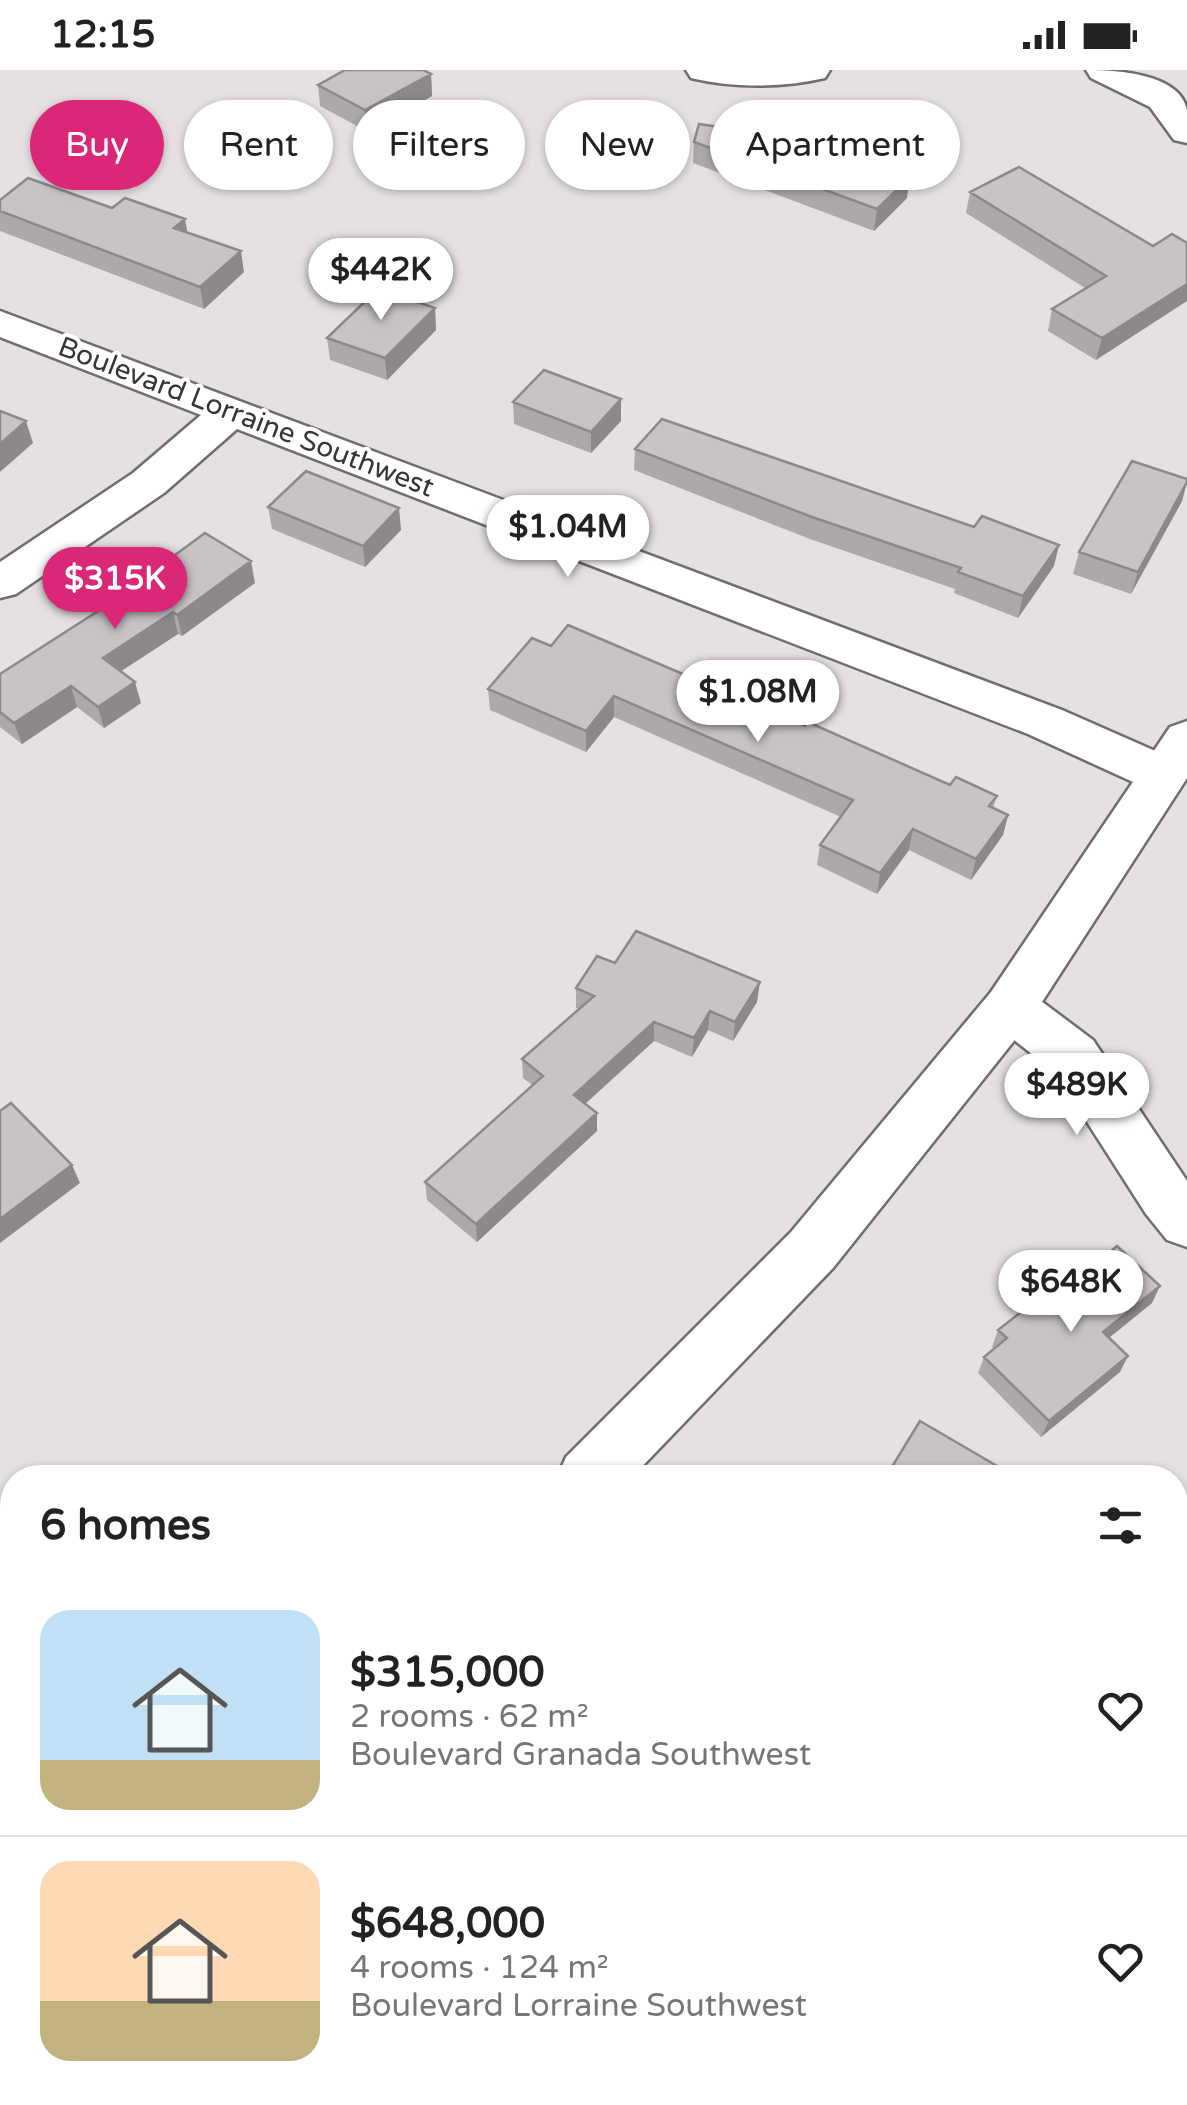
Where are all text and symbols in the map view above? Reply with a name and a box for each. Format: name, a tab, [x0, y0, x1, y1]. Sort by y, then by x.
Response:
text: 12:15	[50, 12, 155, 58]
chip: Buy	[30, 100, 164, 190]
chip: Rent	[184, 100, 333, 190]
chip: Filters	[353, 100, 525, 190]
chip: New	[545, 100, 690, 190]
chip: Apartment	[710, 100, 960, 190]
pin: $442K	[311, 238, 451, 323]
text: $442K	[330, 251, 432, 289]
street label: Boulevard Lorraine Southwest	[53, 329, 439, 505]
pin: $1.04M	[487, 495, 649, 580]
text: $1.04M	[508, 508, 628, 546]
pin: $315K	[45, 547, 185, 632]
text: $315K	[64, 560, 166, 598]
pin: $1.08M	[677, 660, 839, 745]
text: $1.08M	[698, 673, 818, 711]
pin: $489K	[1007, 1053, 1147, 1138]
text: $489K	[1026, 1066, 1128, 1104]
pin: $648K	[1001, 1250, 1141, 1335]
text: $648K	[1020, 1263, 1122, 1301]
icon: filters	[1093, 1498, 1148, 1553]
text: 6 homes	[40, 1500, 211, 1551]
text: $315,000	[350, 1647, 545, 1698]
icon: home	[120, 1650, 240, 1770]
icon: heart	[1093, 1683, 1148, 1738]
text: 2 rooms · 62 m²	[350, 1698, 589, 1736]
text: Boulevard Granada Southwest	[350, 1736, 811, 1774]
text: $648,000	[350, 1898, 545, 1949]
icon: home	[120, 1901, 240, 2021]
icon: heart	[1093, 1934, 1148, 1989]
text: 4 rooms · 124 m²	[350, 1949, 609, 1987]
text: Boulevard Lorraine Southwest	[350, 1987, 807, 2025]

